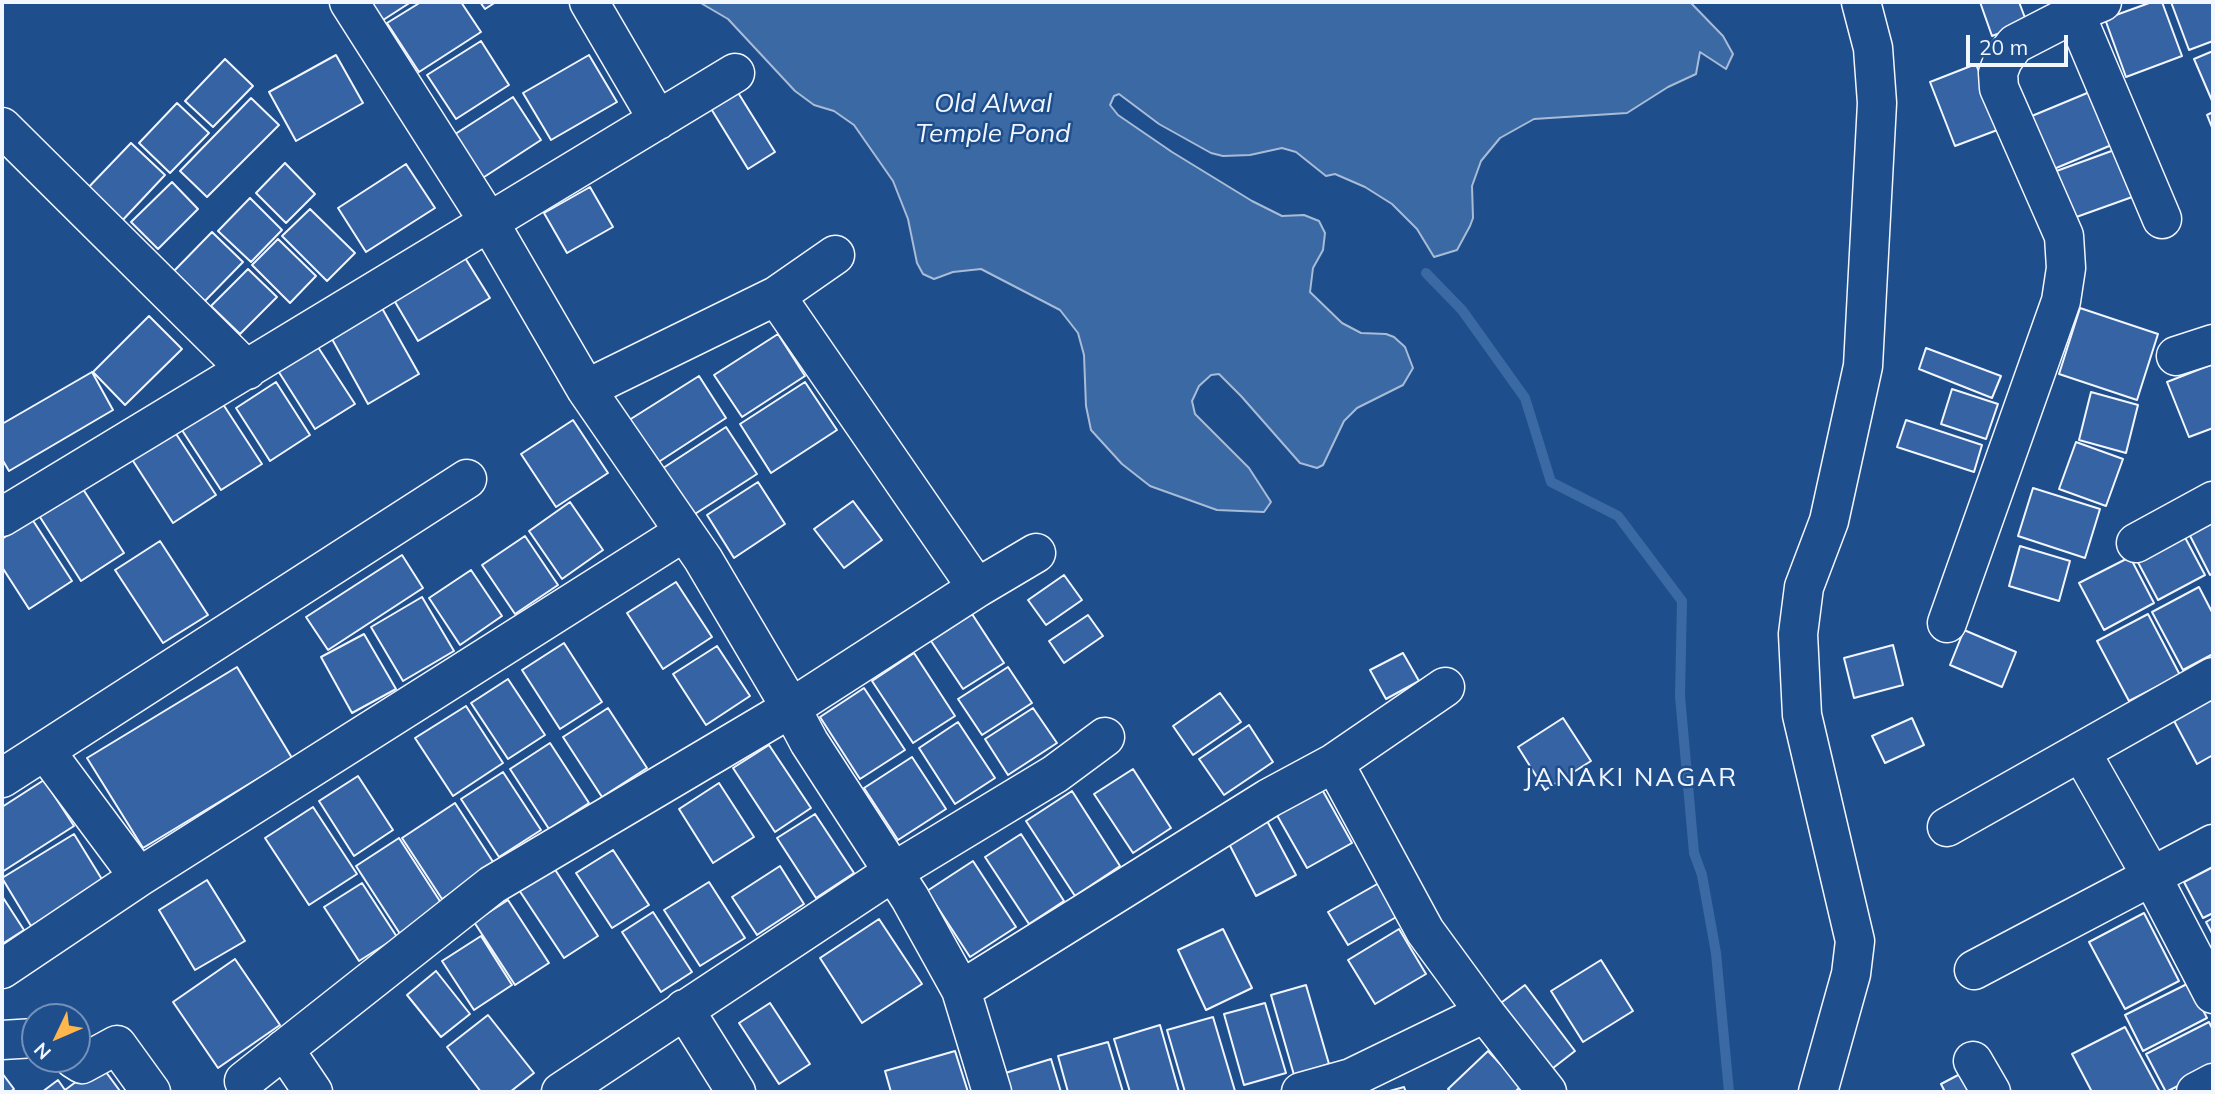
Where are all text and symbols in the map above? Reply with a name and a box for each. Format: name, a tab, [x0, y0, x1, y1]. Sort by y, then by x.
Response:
scale bar	[1970, 21, 2072, 65]
text: 20 m	[1979, 34, 2028, 60]
water label: Old Alwal Temple Pond	[915, 88, 1071, 150]
district label: JANAKI NAGAR	[1525, 762, 1737, 794]
north arrow	[21, 1003, 91, 1073]
text: N	[29, 1038, 56, 1065]

